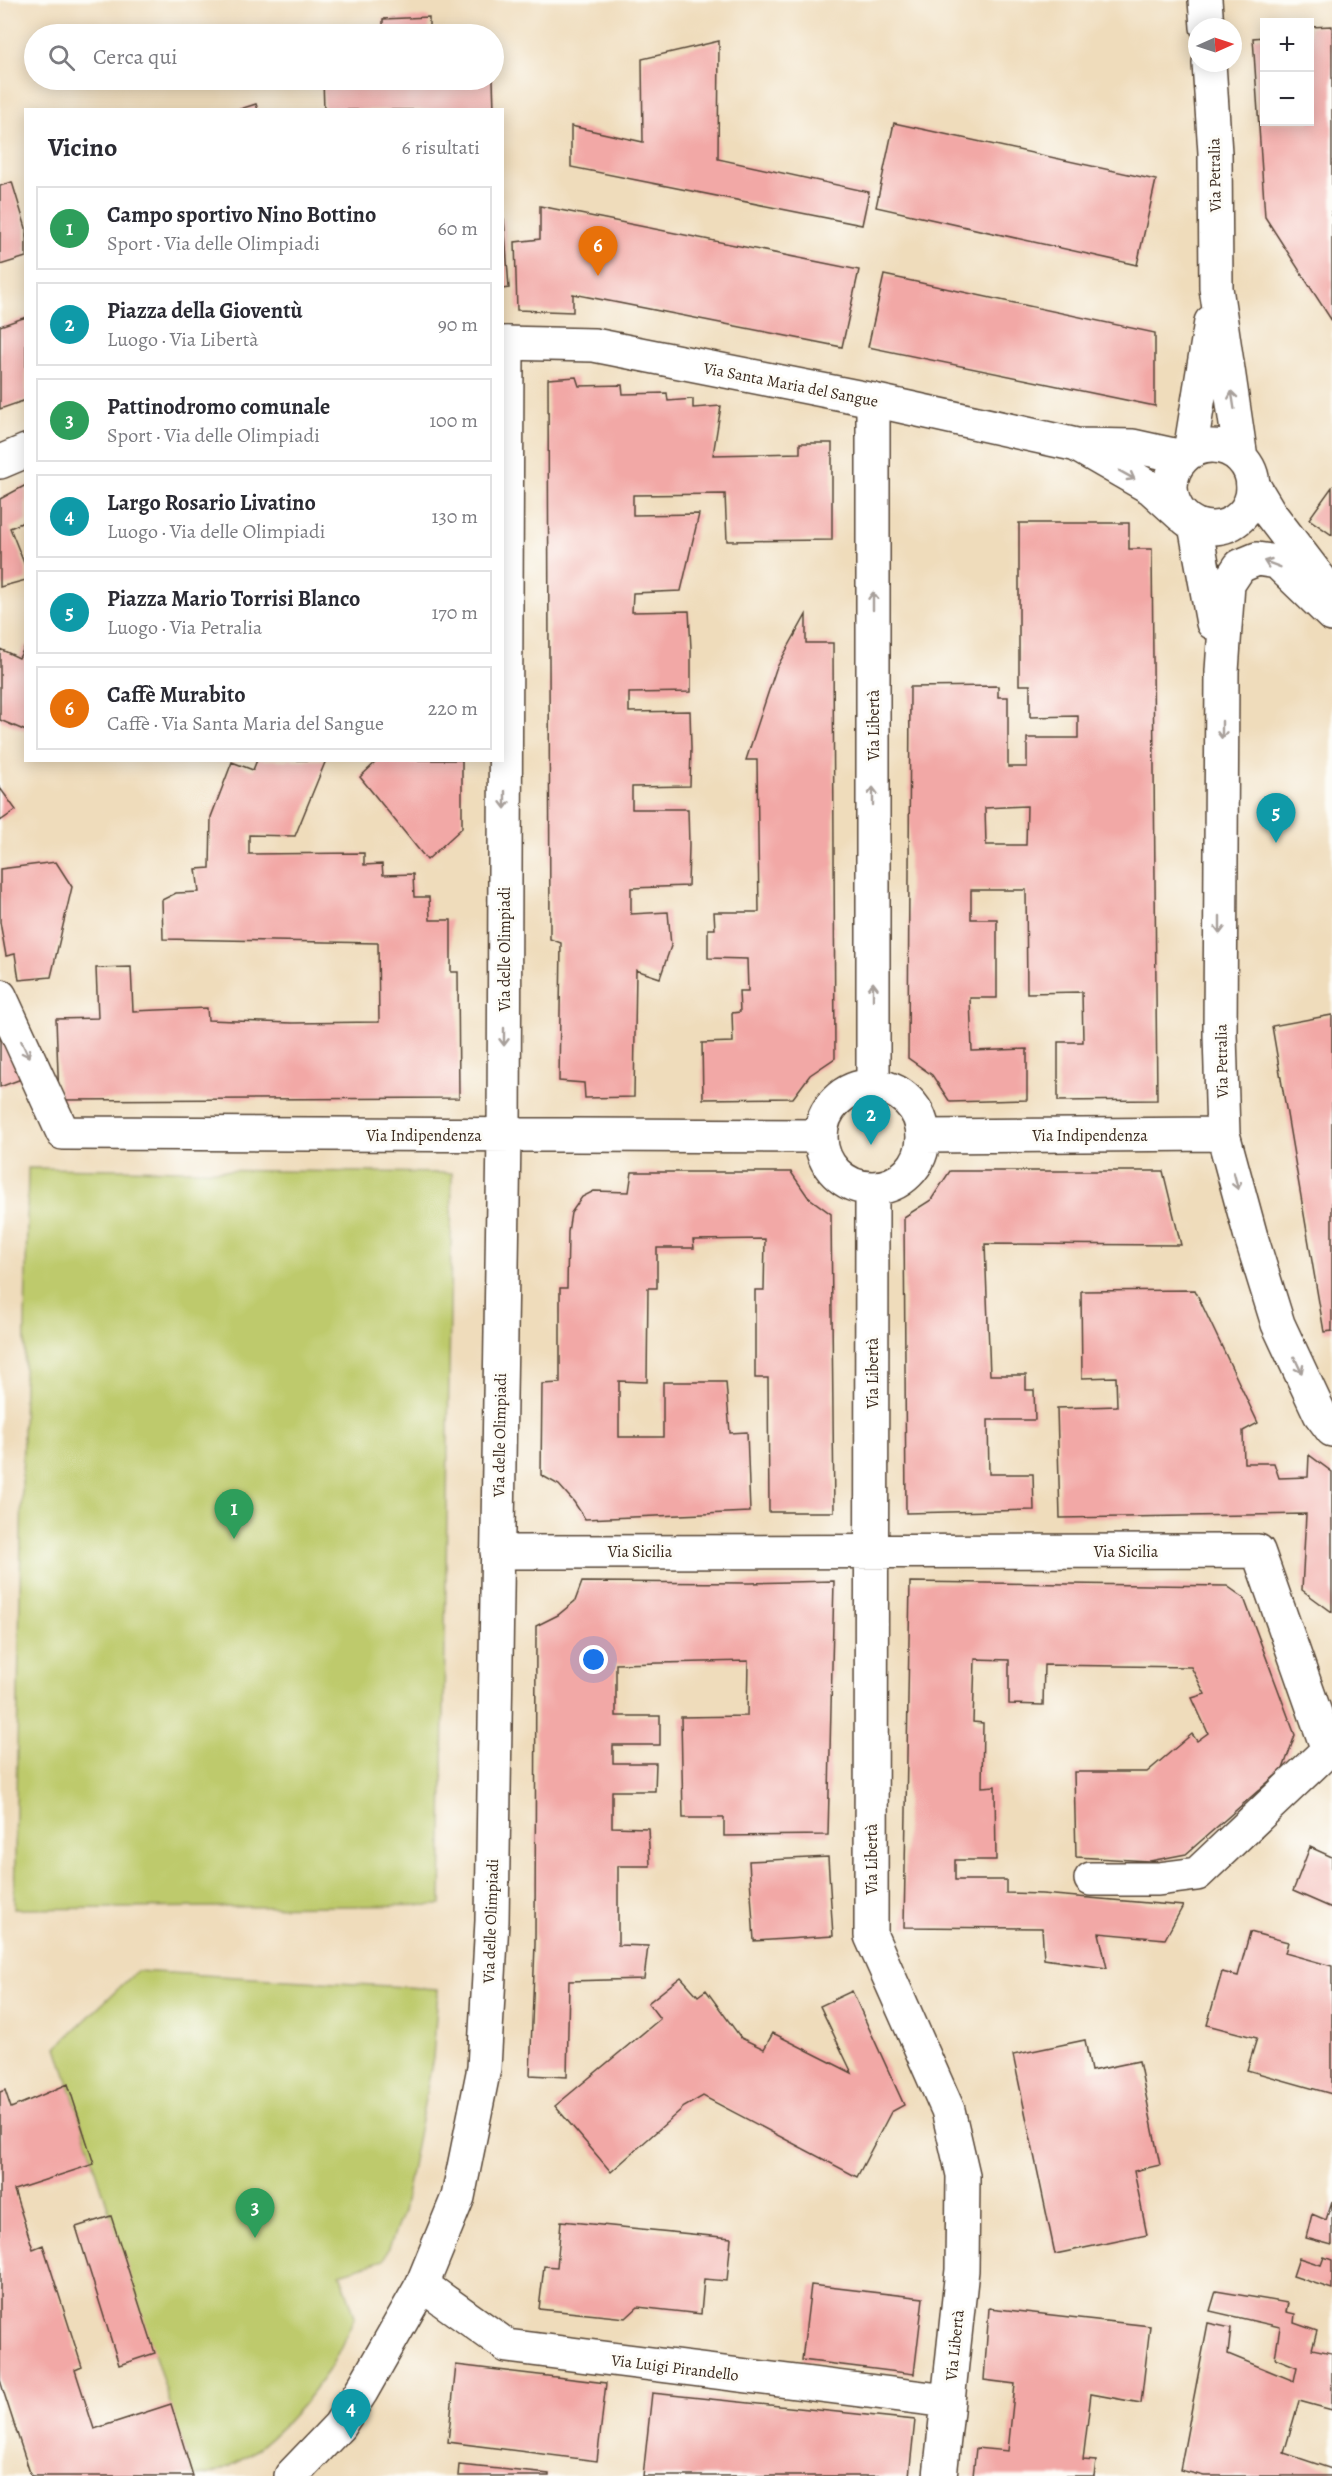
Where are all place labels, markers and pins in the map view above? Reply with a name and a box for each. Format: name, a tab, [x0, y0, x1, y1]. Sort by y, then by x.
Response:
pin: 6	[578, 226, 618, 276]
pin: 5	[1256, 794, 1296, 843]
pin: 2	[852, 1096, 890, 1145]
pin: 1	[214, 1490, 254, 1539]
pin: 3	[236, 2188, 274, 2238]
pin: 4	[332, 2390, 370, 2439]

